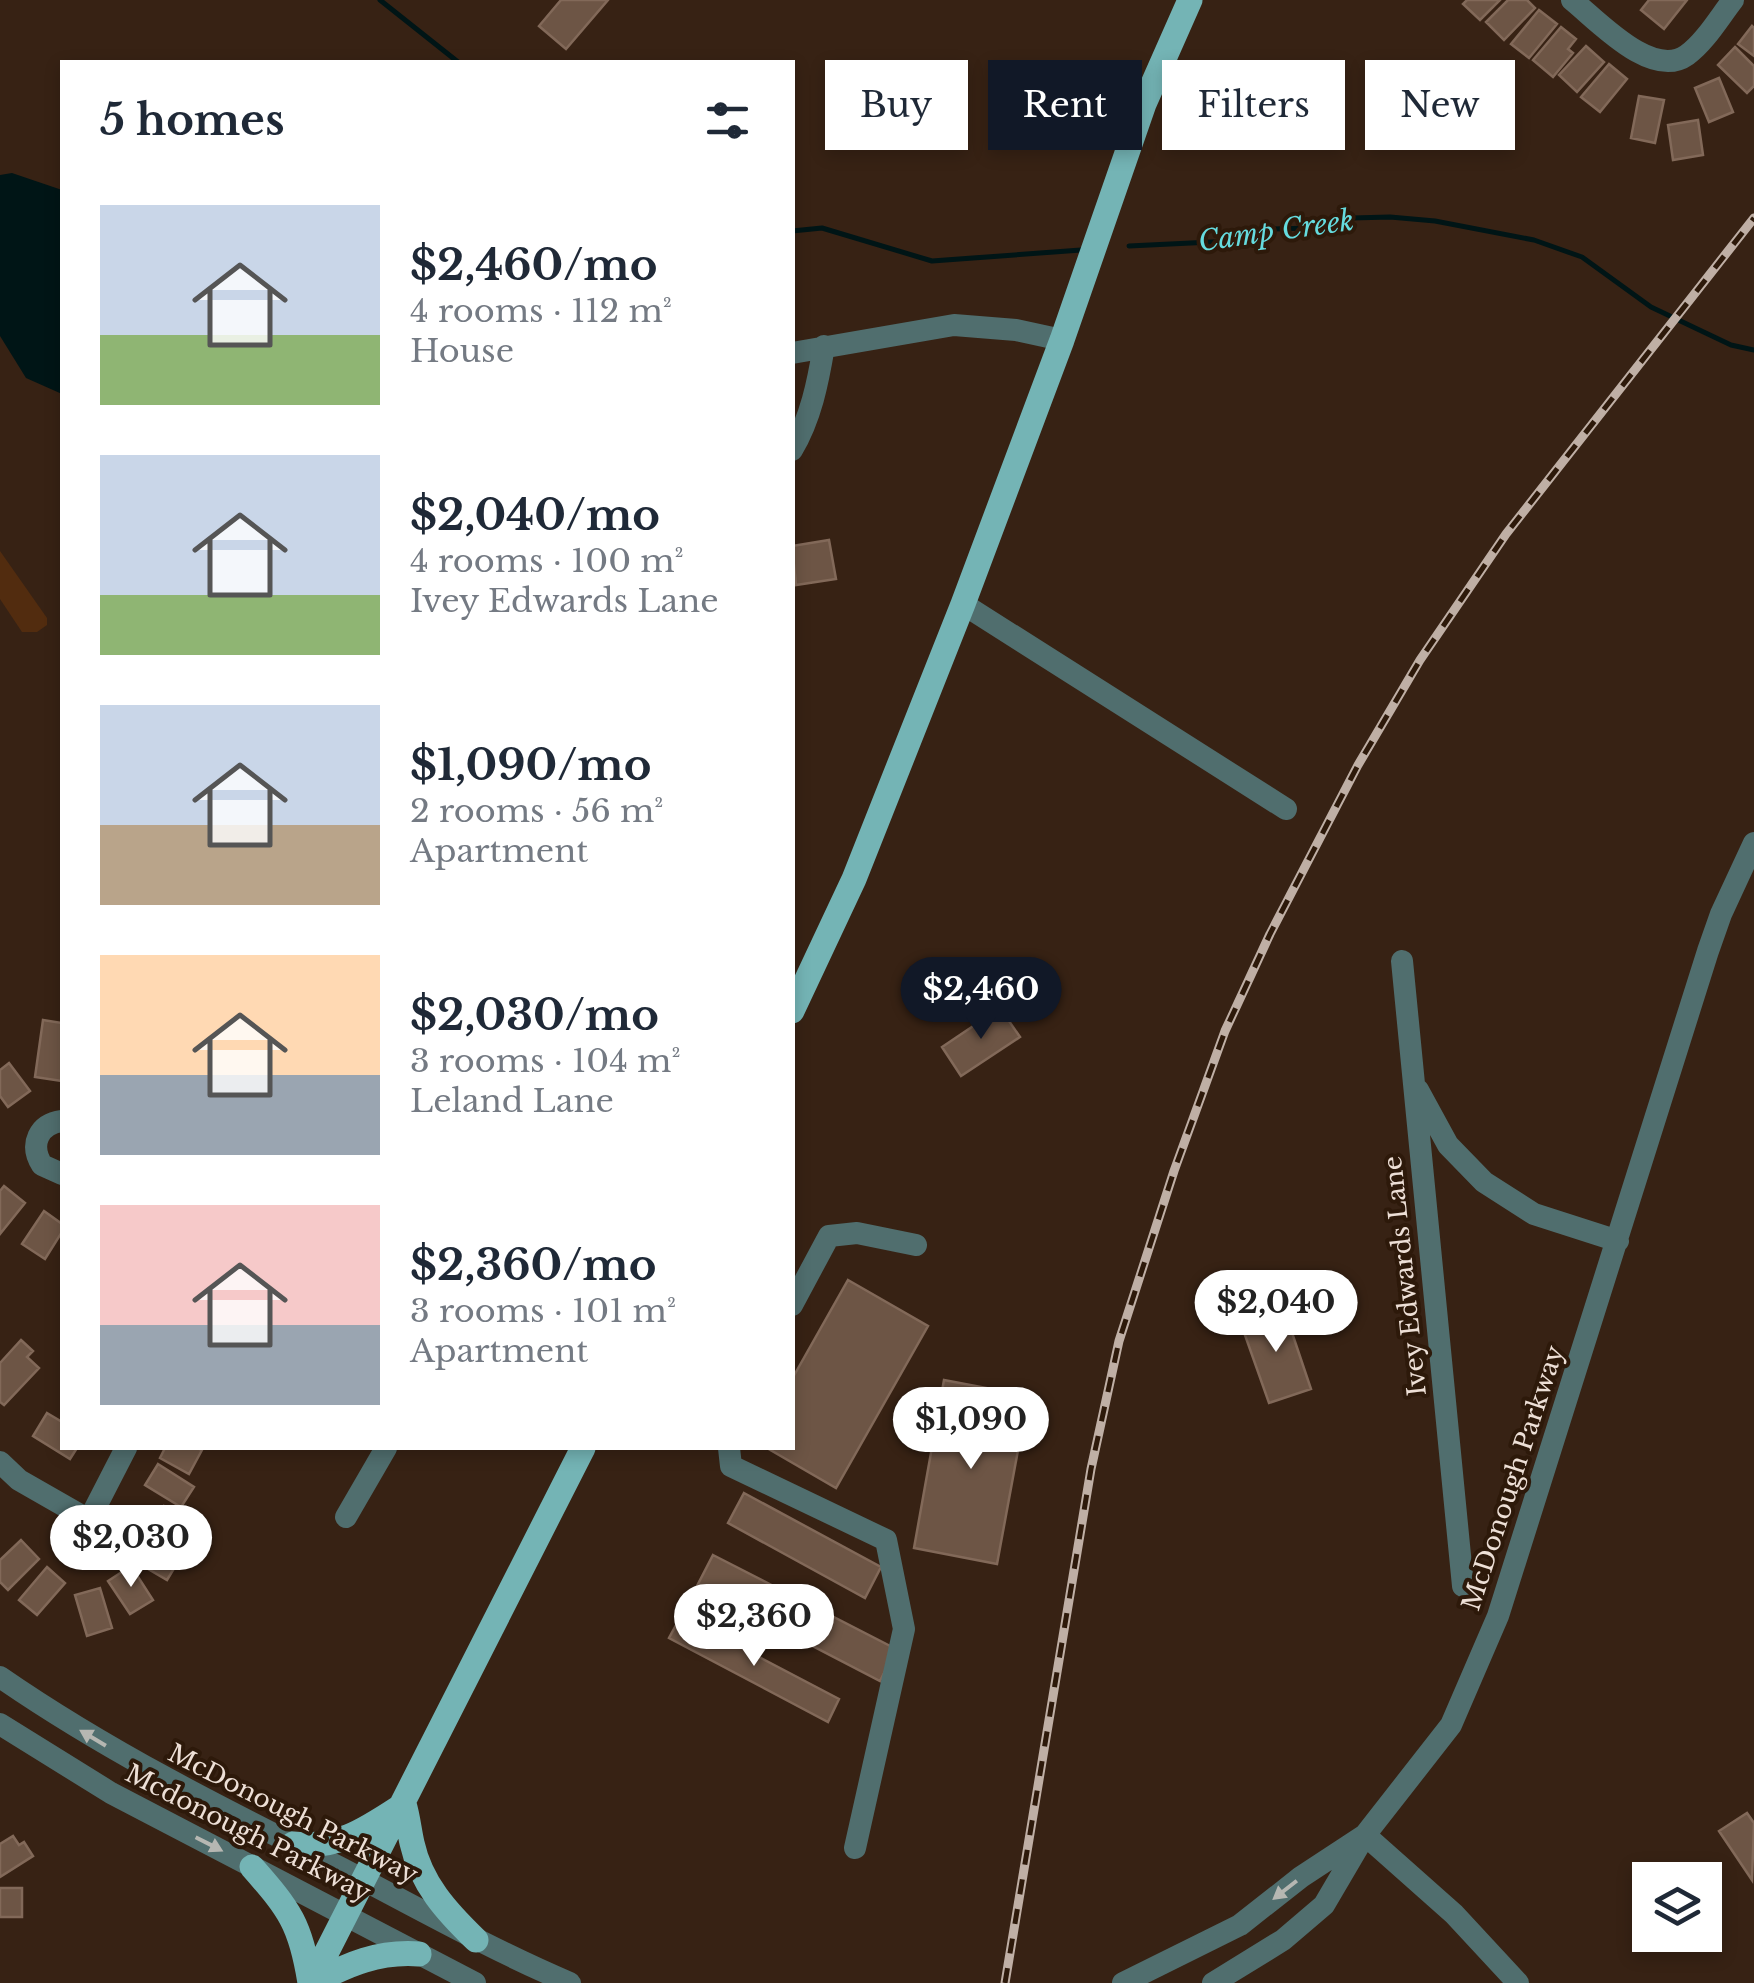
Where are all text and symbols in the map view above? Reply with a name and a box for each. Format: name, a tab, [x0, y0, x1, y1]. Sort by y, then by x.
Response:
chip: Buy	[825, 60, 968, 150]
chip: Rent	[988, 60, 1142, 150]
chip: Filters	[1162, 60, 1345, 150]
chip: New	[1365, 60, 1515, 150]
icon: filters	[700, 93, 755, 148]
text: 5 homes	[100, 94, 284, 146]
water label: Camp Creek	[1196, 203, 1356, 259]
text: $2,460/mo	[410, 239, 658, 291]
icon: home	[180, 245, 300, 365]
text: 4 rooms · 112 m²	[410, 291, 672, 331]
text: House	[410, 331, 514, 371]
text: $2,040/mo	[410, 489, 660, 541]
icon: home	[180, 495, 300, 615]
text: 4 rooms · 100 m²	[410, 541, 684, 581]
text: Ivey Edwards Lane	[410, 581, 719, 621]
text: $1,090/mo	[410, 739, 651, 791]
icon: home	[180, 745, 300, 865]
text: 2 rooms · 56 m²	[410, 791, 663, 831]
text: Apartment	[410, 831, 588, 871]
pin: $2,460	[900, 957, 1062, 1042]
text: $2,460	[923, 969, 1039, 1009]
text: $2,030/mo	[410, 989, 659, 1041]
icon: home	[180, 995, 300, 1115]
text: 3 rooms · 104 m²	[410, 1041, 681, 1081]
text: Leland Lane	[410, 1081, 614, 1121]
street label: Ivey Edwards Lane	[1377, 1154, 1433, 1398]
text: $2,360/mo	[410, 1239, 656, 1291]
icon: home	[180, 1245, 300, 1365]
pin: $2,040	[1195, 1270, 1357, 1355]
text: $2,040	[1217, 1282, 1335, 1322]
text: 3 rooms · 101 m²	[410, 1291, 676, 1331]
text: Apartment	[410, 1331, 588, 1371]
street label: McDonough Parkway	[1456, 1342, 1570, 1614]
pin: $1,090	[890, 1387, 1052, 1472]
text: $1,090	[915, 1399, 1027, 1439]
pin: $2,030	[50, 1505, 212, 1590]
text: $2,030	[72, 1517, 190, 1557]
pin: $2,360	[673, 1584, 835, 1669]
text: $2,360	[696, 1596, 812, 1636]
one-way arrow	[79, 1730, 107, 1747]
street label: McDonough Parkway	[163, 1737, 423, 1891]
street label: Mcdonough Parkway	[120, 1758, 376, 1908]
one-way arrow	[194, 1835, 223, 1852]
map controls	[1632, 1862, 1722, 1952]
button: layers	[1632, 1862, 1722, 1952]
one-way arrow	[1272, 1879, 1298, 1900]

